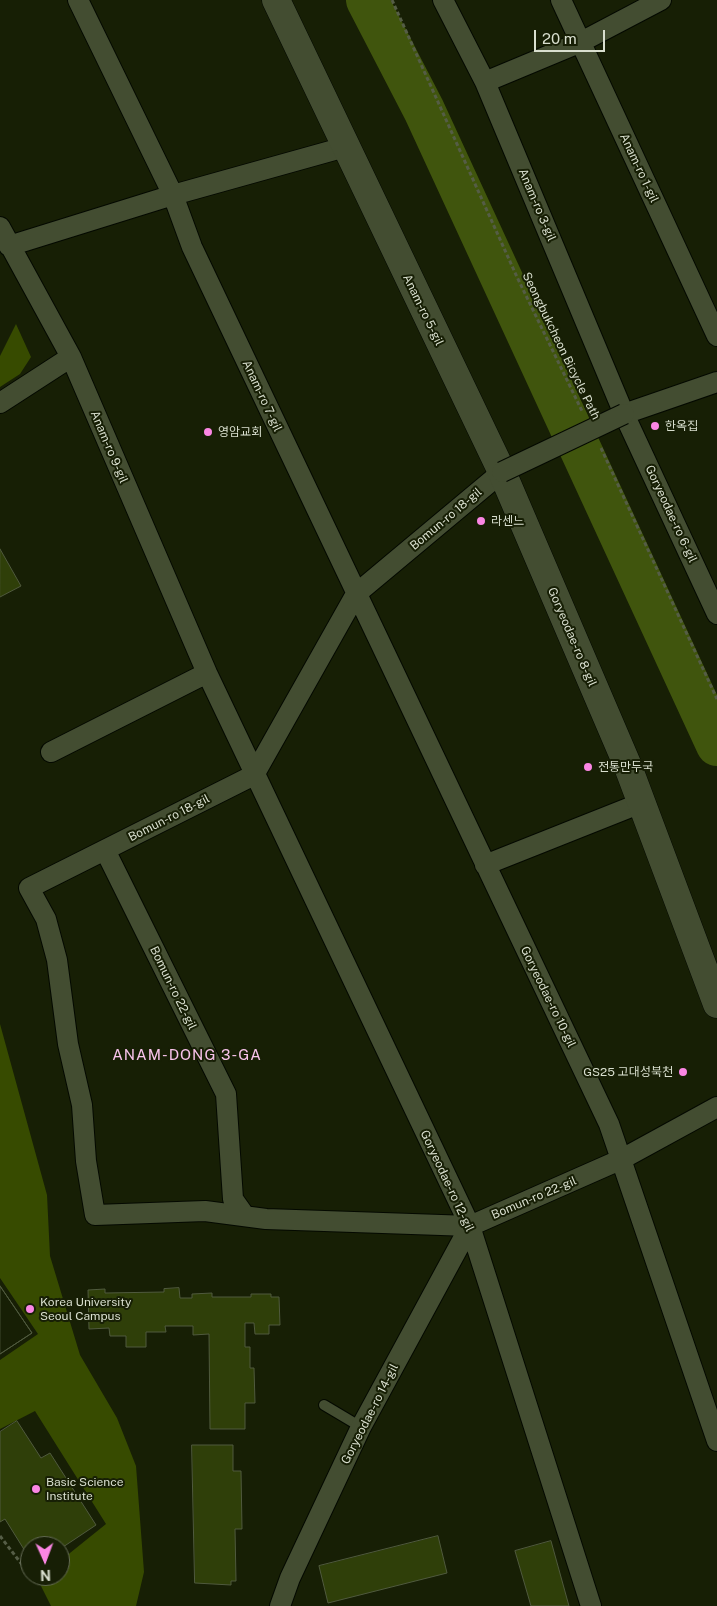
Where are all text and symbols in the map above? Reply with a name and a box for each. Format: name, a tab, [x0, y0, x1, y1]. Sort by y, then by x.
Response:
scale bar	[537, 20, 608, 52]
text: 20 m	[542, 30, 577, 47]
street label: Anam-ro 1-gil	[617, 131, 661, 205]
street label: Anam-ro 3-gil	[515, 167, 559, 243]
street label: Seongbukcheon Bicycle Path	[519, 270, 603, 422]
street label: Anam-ro 5-gil	[400, 272, 446, 348]
street label: Anam-ro 7-gil	[239, 358, 285, 434]
street label: Anam-ro 9-gil	[87, 409, 131, 485]
place label: 한옥집	[665, 419, 698, 433]
marker: 한옥집	[649, 420, 661, 432]
place label: 영암교회	[218, 425, 262, 439]
marker: 영암교회	[202, 426, 214, 438]
street label: Goryeodae-ro 6-gil	[642, 463, 700, 565]
street label: Bomun-ro 18-gil	[407, 485, 485, 553]
place label: 라센느	[491, 514, 524, 528]
marker: 라센느	[475, 515, 487, 527]
street label: Goryeodae-ro 8-gil	[545, 585, 599, 689]
place label: 전통만두국	[598, 760, 653, 774]
marker: 전통만두국	[582, 761, 594, 773]
street label: Bomun-ro 18-gil	[126, 791, 212, 845]
street label: Bomun-ro 22-gil	[147, 944, 199, 1032]
street label: Goryeodae-ro 10-gil	[517, 944, 579, 1050]
district label: ANAM-DONG 3-GA	[110, 1046, 264, 1064]
place label: GS25 고대성북천	[583, 1065, 673, 1079]
marker: GS25 고대성북천	[677, 1066, 689, 1078]
street label: Goryeodae-ro 12-gil	[417, 1128, 477, 1234]
street label: Bomun-ro 22-gil	[489, 1174, 579, 1222]
place label: Korea University Seoul Campus	[40, 1295, 131, 1323]
marker: Korea University Seoul Campus	[24, 1303, 36, 1315]
street label: Goryeodae-ro 14-gil	[338, 1361, 402, 1467]
place label: Basic Science Institute	[46, 1475, 124, 1503]
marker: Basic Science Institute	[30, 1483, 42, 1495]
north arrow	[20, 1536, 70, 1586]
text: N	[40, 1567, 51, 1583]

